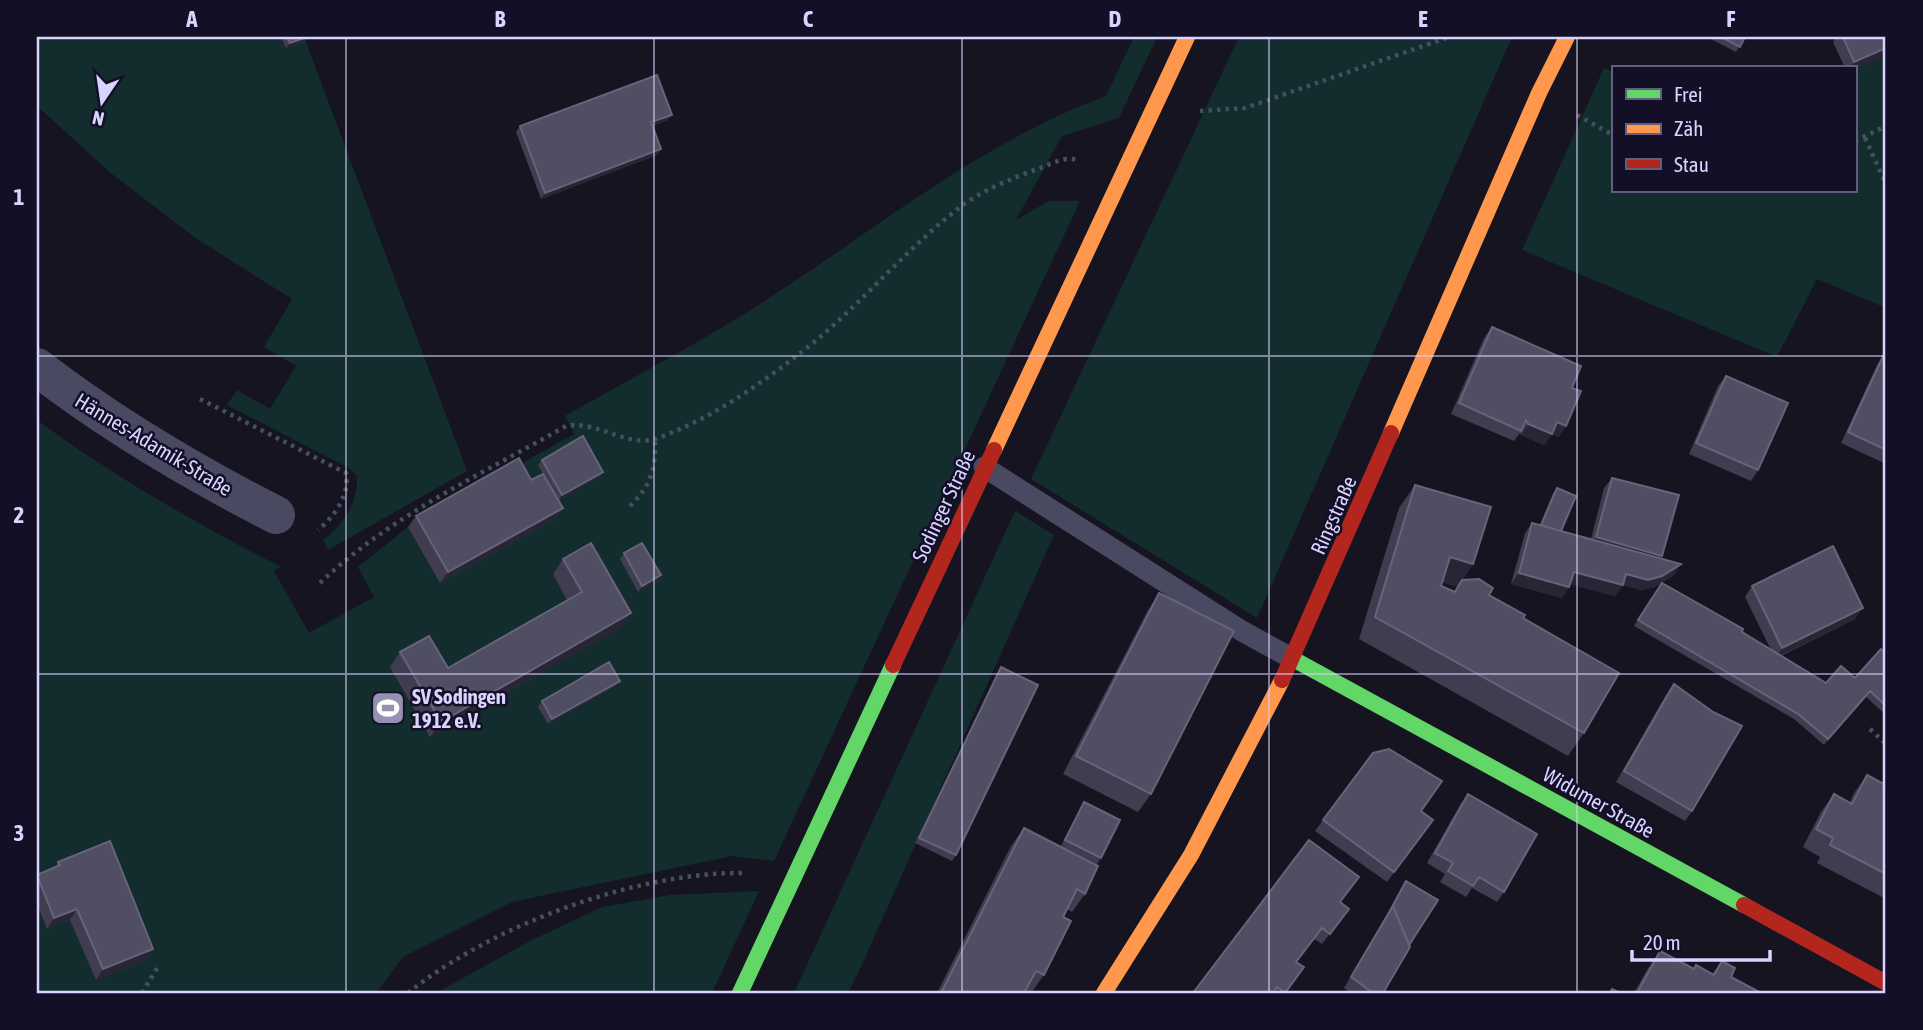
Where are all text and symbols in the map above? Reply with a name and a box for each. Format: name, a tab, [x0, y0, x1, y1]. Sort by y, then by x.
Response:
text: A	[185, 6, 198, 32]
text: B	[495, 6, 506, 32]
text: C	[803, 6, 814, 32]
text: D	[1109, 6, 1122, 32]
text: E	[1418, 6, 1428, 32]
text: F	[1726, 6, 1736, 32]
north arrow	[66, 66, 136, 136]
legend	[1612, 66, 1856, 192]
text: Frei	[1674, 82, 1703, 106]
text: N	[90, 107, 106, 131]
text: Zäh	[1674, 116, 1703, 140]
text: Stau	[1674, 152, 1709, 176]
text: 1	[14, 184, 25, 210]
street label: Hännes-Adamik-Straße	[71, 388, 237, 500]
street label: Sodinger Straße	[907, 446, 979, 566]
street label: Ringstraße	[1305, 472, 1361, 558]
text: 2	[14, 502, 24, 528]
place label: SV Sodingen 1912 e.V.	[412, 684, 506, 732]
sports icon: SV Sodingen 1912 e.V.	[369, 689, 407, 727]
street label: Widumer Straße	[1539, 762, 1659, 842]
text: 3	[14, 820, 24, 846]
scale bar	[1632, 918, 1771, 962]
text: 20 m	[1643, 930, 1681, 954]

